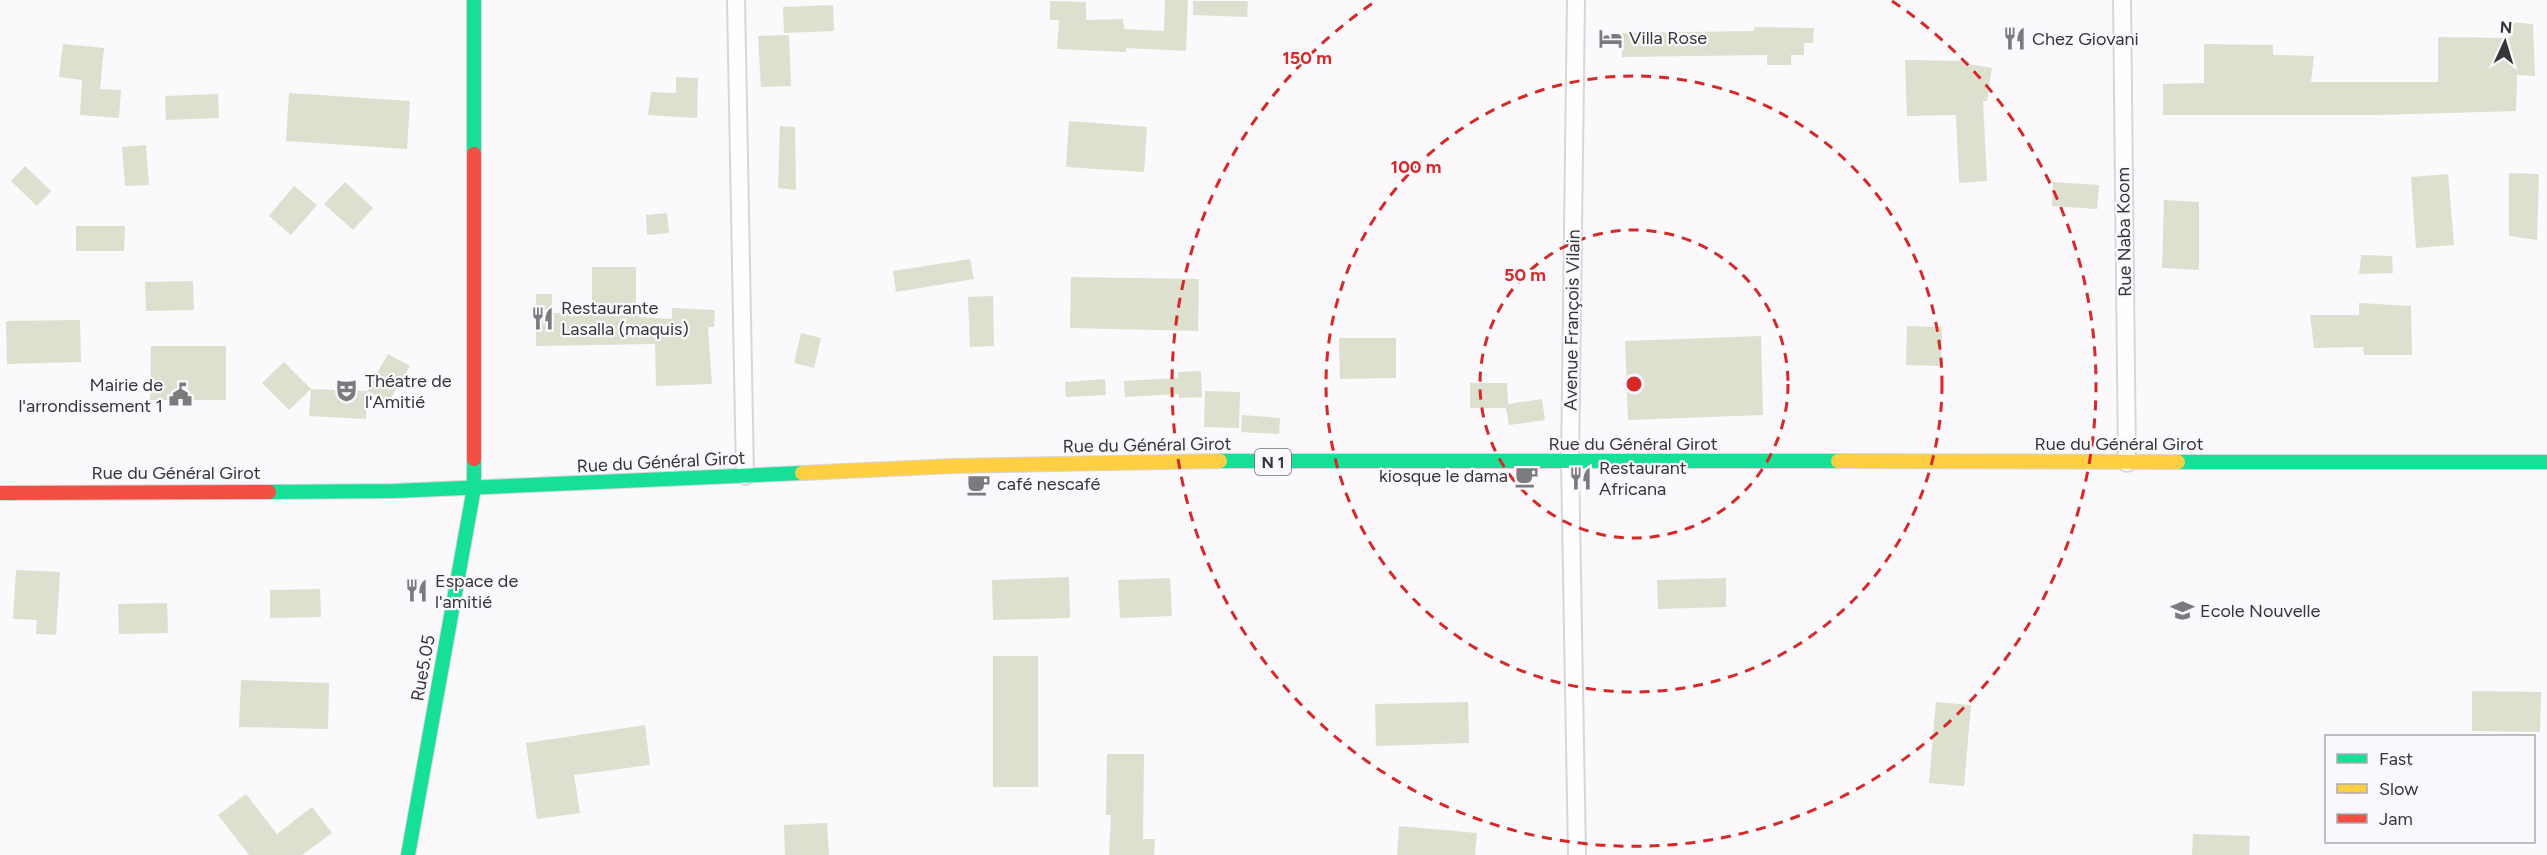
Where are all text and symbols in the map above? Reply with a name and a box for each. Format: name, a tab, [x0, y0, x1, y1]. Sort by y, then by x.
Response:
north arrow	[2475, 12, 2535, 72]
text: N	[2499, 18, 2513, 37]
hotel icon: Villa Rose	[1598, 25, 1624, 51]
restaurant icon: Chez Giovani	[2001, 26, 2027, 52]
place label: Villa Rose	[1629, 27, 1707, 49]
place label: Chez Giovani	[2032, 28, 2139, 50]
text: 150 m	[1282, 47, 1332, 69]
text: 100 m	[1391, 156, 1441, 178]
street label: Rue Naba Koom	[2112, 167, 2136, 297]
street label: Avenue François Vilain	[1559, 229, 1585, 411]
text: 50 m	[1504, 264, 1546, 286]
place label: Restaurante Lasalla (maquis)	[561, 297, 689, 340]
restaurant icon: Restaurante Lasalla (maquis)	[530, 305, 556, 331]
place label: Théatre de l'Amitié	[365, 370, 452, 413]
place label: Mairie de l'arrondissement 1	[18, 374, 163, 417]
centre of rings	[1624, 374, 1644, 394]
theatre icon: Théatre de l'Amitié	[334, 378, 360, 404]
public building icon: Mairie de l'arrondissement 1	[168, 382, 194, 408]
street label: Rue du Général Girot	[1062, 433, 1232, 457]
street label: Rue du Général Girot	[1549, 433, 1718, 455]
street label: Rue du Général Girot	[2035, 433, 2204, 455]
street label: Rue du Général Girot	[576, 447, 746, 477]
road number: N 1	[1255, 449, 1291, 475]
place label: Restaurant Africana	[1599, 457, 1687, 500]
street label: Rue du Général Girot	[92, 462, 261, 484]
cafe icon: kiosque le dama	[1513, 463, 1539, 489]
place label: kiosque le dama	[1379, 465, 1508, 487]
restaurant icon: Restaurant Africana	[1568, 465, 1594, 491]
cafe icon: café nescafé	[966, 471, 992, 497]
place label: café nescafé	[997, 473, 1101, 495]
place label: Espace de l'amitié	[435, 570, 518, 613]
restaurant icon: Espace de l'amitié	[404, 578, 430, 604]
school or university icon: Ecole Nouvelle	[2169, 598, 2195, 624]
place label: Ecole Nouvelle	[2200, 600, 2320, 622]
street label: Rue5.05	[406, 633, 440, 703]
legend	[2325, 735, 2535, 843]
text: Fast	[2379, 748, 2413, 770]
text: Slow	[2379, 778, 2418, 800]
text: Jam	[2379, 808, 2413, 830]

